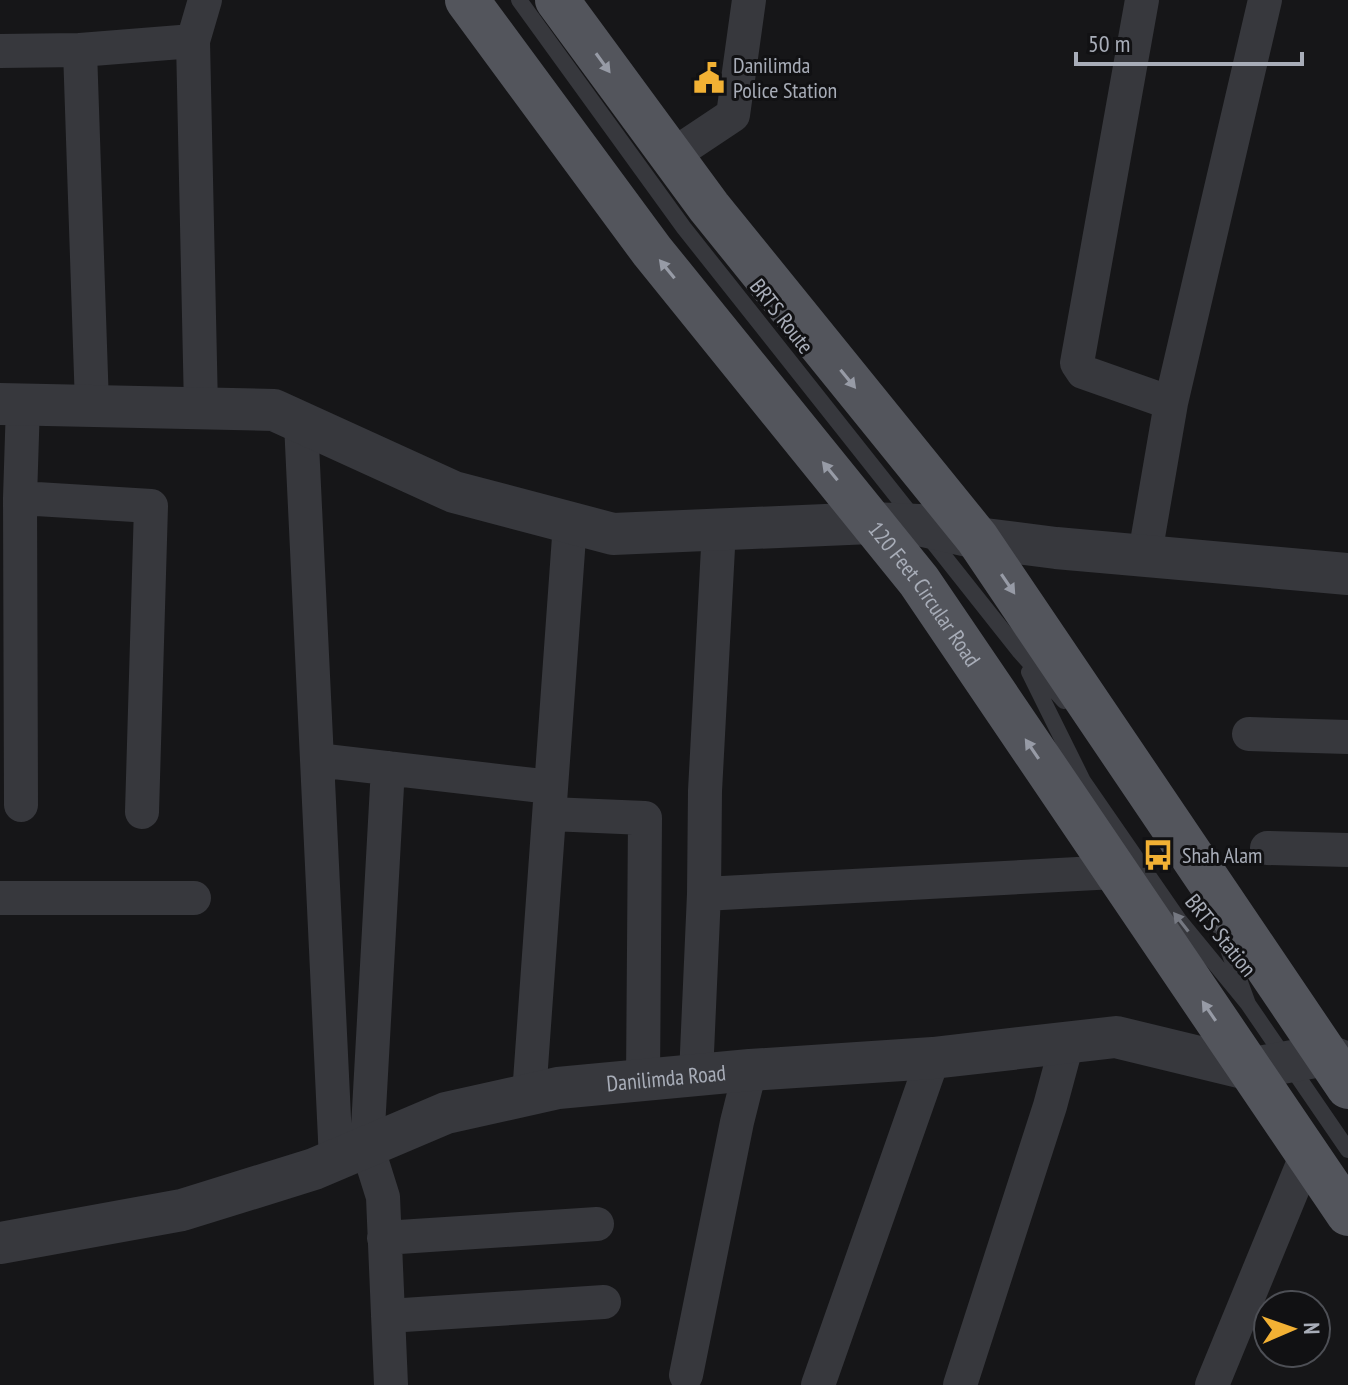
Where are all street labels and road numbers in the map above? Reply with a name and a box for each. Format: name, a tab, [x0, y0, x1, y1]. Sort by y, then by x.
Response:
street label: BRTS Route	[744, 273, 820, 359]
street label: 120 Feet Circular Road	[862, 516, 987, 672]
street label: BRTS Station	[1179, 888, 1263, 982]
street label: Danilimda Road	[605, 1058, 727, 1097]

